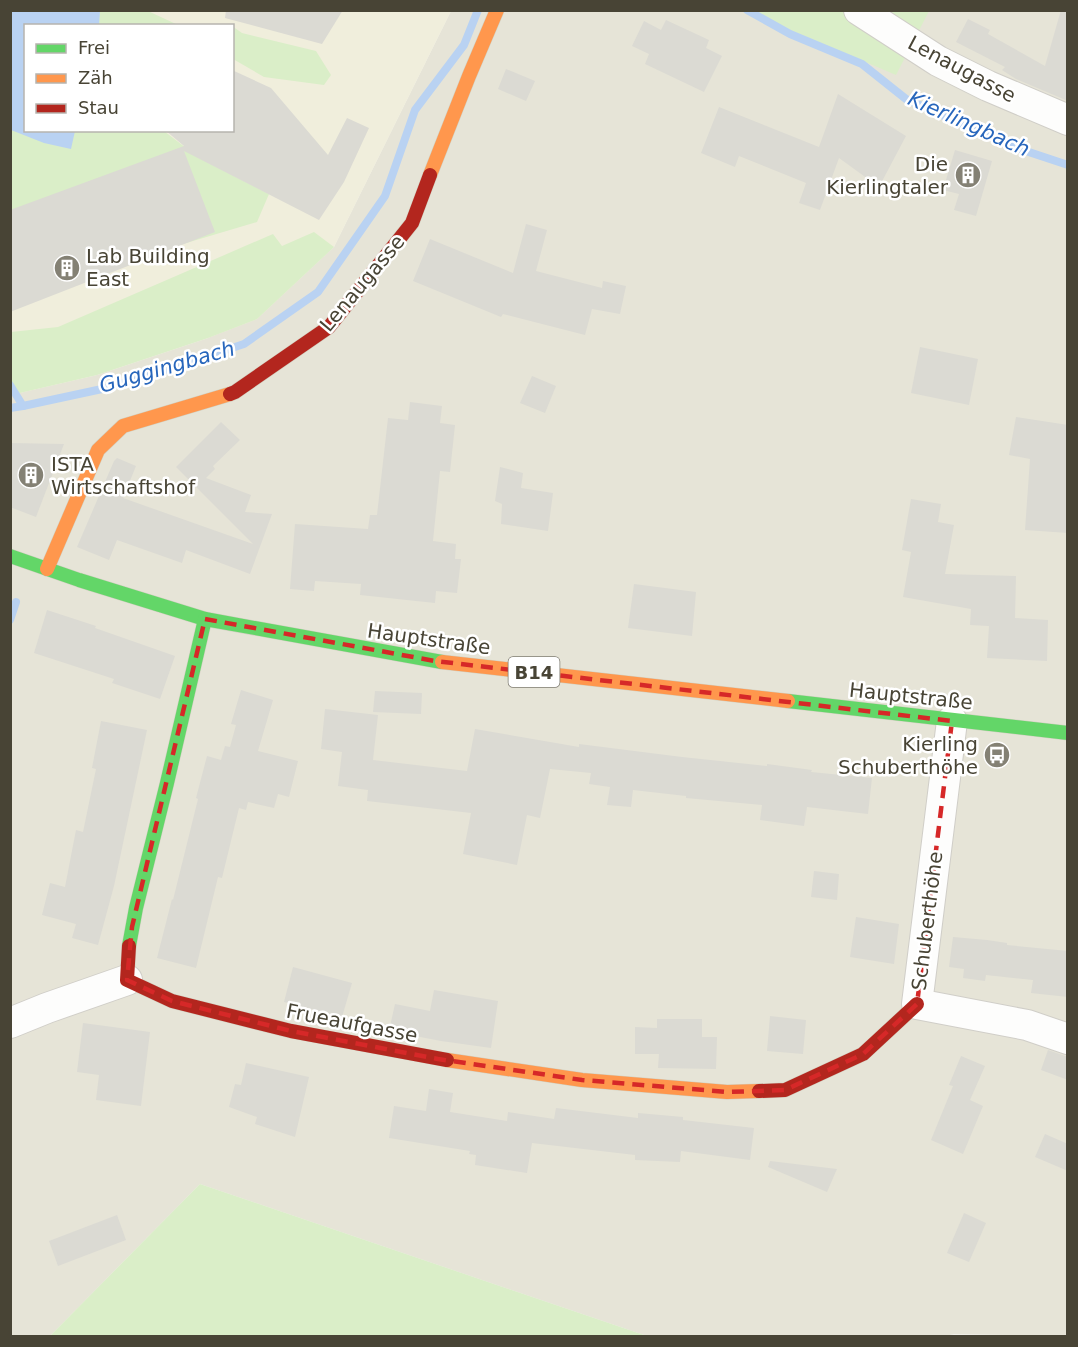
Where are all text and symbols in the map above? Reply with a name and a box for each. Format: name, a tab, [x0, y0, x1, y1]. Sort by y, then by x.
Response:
legend	[24, 24, 234, 132]
street label: Lenaugasse	[904, 31, 1020, 107]
text: Frei	[78, 37, 110, 58]
text: Zäh	[78, 67, 113, 88]
water label: Kierlingbach	[904, 86, 1034, 162]
text: Stau	[78, 97, 119, 118]
place label: Die Kierlingtaler	[826, 152, 949, 199]
building icon: Die Kierlingtaler	[953, 160, 983, 190]
street label: Lenaugasse	[315, 230, 409, 336]
place label: Lab Building East	[86, 244, 210, 291]
building icon: Lab Building East	[52, 253, 82, 283]
water label: Guggingbach	[97, 336, 237, 398]
place label: ISTA Wirtschaftshof	[51, 452, 196, 499]
building icon: ISTA Wirtschaftshof	[16, 460, 46, 490]
street label: Hauptstraße	[366, 618, 492, 660]
road number: B14	[508, 657, 560, 687]
street label: Hauptstraße	[848, 678, 974, 714]
place label: Kierling Schuberthöhe	[838, 732, 978, 779]
bus stop icon: Kierling Schuberthöhe	[982, 740, 1012, 770]
street label: Schuberthöhe	[907, 850, 947, 992]
street label: Frueaufgasse	[284, 999, 420, 1047]

